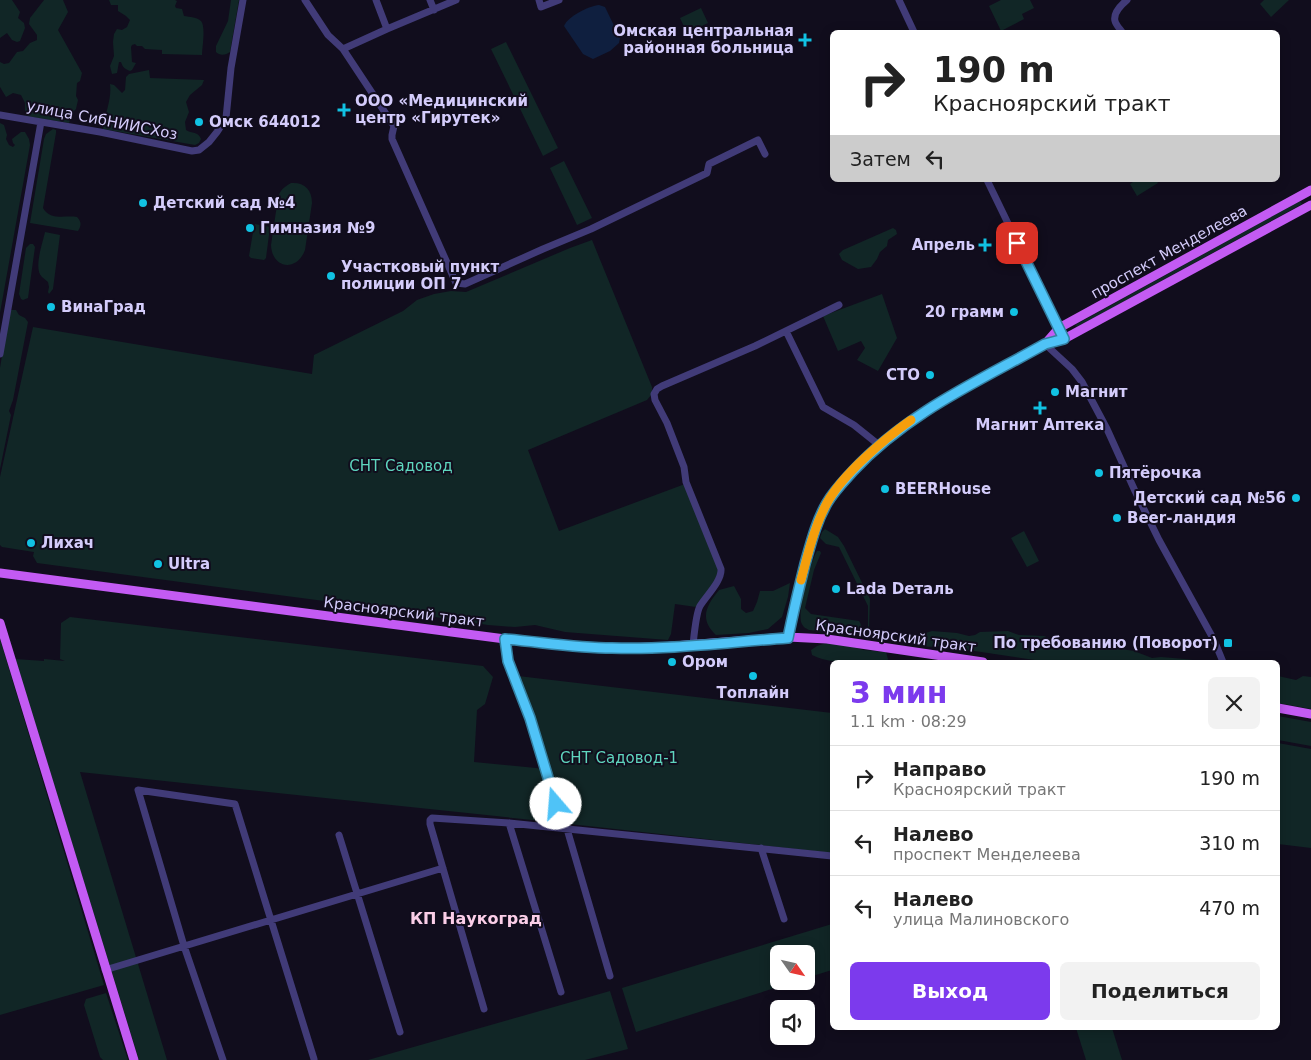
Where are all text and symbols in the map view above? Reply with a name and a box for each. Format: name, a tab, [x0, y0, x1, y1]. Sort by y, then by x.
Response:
place label: Омская центральная районная больница	[613, 22, 794, 57]
marker: Омская центральная районная больница	[798, 33, 812, 47]
icon: right	[850, 50, 915, 115]
text: 190 m	[933, 50, 1055, 90]
text: Красноярский тракт	[933, 91, 1171, 116]
place label: ООО «Медицинский центр «Гирутек»	[355, 92, 528, 127]
street label: улица СибНИИСХоз	[25, 97, 179, 143]
marker: ООО «Медицинский центр «Гирутек»	[337, 103, 351, 117]
place label: Омск 644012	[209, 113, 321, 131]
marker: Омск 644012	[193, 116, 205, 128]
icon: left	[921, 145, 949, 173]
text: Затем	[850, 148, 911, 170]
place label: Детский сад №4	[153, 194, 295, 212]
marker: Детский сад №4	[137, 197, 149, 209]
street label: проспект Менделеева	[1088, 201, 1250, 303]
place label: Гимназия №9	[260, 219, 375, 237]
marker: Гимназия №9	[244, 222, 256, 234]
pin	[996, 222, 1038, 264]
icon: arrive	[1003, 229, 1031, 257]
place label: Апрель	[912, 236, 975, 254]
marker: Апрель	[979, 239, 991, 251]
place label: Участковый пункт полиции ОП 7	[341, 258, 500, 293]
marker: Участковый пункт полиции ОП 7	[325, 270, 337, 282]
place label: ВинаГрад	[61, 298, 146, 316]
marker: ВинаГрад	[45, 301, 57, 313]
place label: 20 грамм	[925, 303, 1004, 321]
marker: 20 грамм	[1008, 306, 1020, 318]
place label: СТО	[886, 366, 920, 384]
marker: СТО	[924, 369, 936, 381]
place label: Магнит	[1065, 383, 1128, 401]
marker: Магнит	[1049, 386, 1061, 398]
marker: Магнит Аптека	[1034, 402, 1046, 414]
place label: Магнит Аптека	[976, 416, 1104, 434]
park label: СНТ Садовод	[349, 457, 453, 475]
place label: Пятёрочка	[1109, 464, 1202, 482]
marker: Пятёрочка	[1093, 467, 1105, 479]
place label: BEERHouse	[895, 480, 991, 498]
marker: BEERHouse	[879, 483, 891, 495]
place label: Детский сад №56	[1133, 489, 1286, 507]
marker: Детский сад №56	[1290, 492, 1302, 504]
place label: Beer-ландия	[1127, 509, 1236, 527]
marker: Beer-ландия	[1111, 512, 1123, 524]
place label: Лихач	[41, 534, 94, 552]
marker: Лихач	[25, 537, 37, 549]
place label: Ultra	[168, 555, 210, 573]
marker: Ultra	[152, 558, 164, 570]
place label: Lada Dеталь	[846, 580, 954, 598]
marker: Lada Dеталь	[830, 583, 842, 595]
street label: Красноярский тракт	[323, 593, 486, 631]
street label: Красноярский тракт	[815, 616, 978, 656]
place label: По требованию (Поворот)	[993, 634, 1218, 652]
marker: По требованию (Поворот)	[1222, 637, 1234, 649]
place label: Ором	[682, 653, 728, 671]
marker: Ором	[666, 656, 678, 668]
marker: Топлайн	[747, 670, 759, 682]
text: 3 мин	[850, 675, 948, 710]
button: close	[1208, 677, 1260, 729]
place label: Топлайн	[717, 684, 789, 702]
text: 1.1 km · 08:29	[850, 712, 967, 731]
park label: СНТ Садовод-1	[560, 749, 678, 767]
text: Направо	[893, 758, 986, 780]
icon: right	[850, 764, 878, 792]
text: 190 m	[1199, 767, 1260, 789]
position arrow	[529, 777, 581, 829]
text: Красноярский тракт	[893, 780, 1066, 799]
text: Налево	[893, 823, 974, 845]
icon: left	[850, 829, 878, 857]
text: 310 m	[1199, 832, 1260, 854]
text: проспект Менделеева	[893, 845, 1081, 864]
text: Налево	[893, 888, 974, 910]
icon: left	[850, 894, 878, 922]
text: 470 m	[1199, 897, 1260, 919]
district label: КП Наукоград	[410, 909, 542, 928]
text: улица Малиновского	[893, 910, 1069, 929]
north arrow	[770, 945, 815, 990]
map controls	[770, 945, 815, 1045]
button: Выход	[850, 962, 1050, 1020]
button: Поделиться	[1060, 962, 1260, 1020]
button: sound	[770, 1000, 815, 1045]

